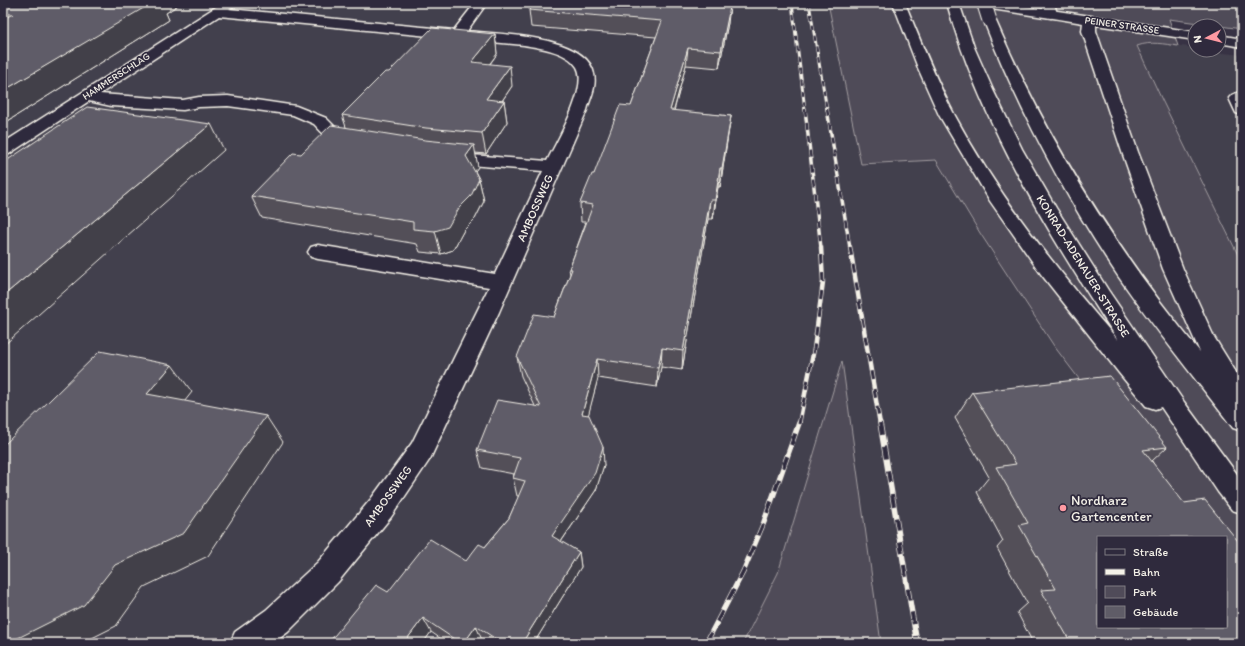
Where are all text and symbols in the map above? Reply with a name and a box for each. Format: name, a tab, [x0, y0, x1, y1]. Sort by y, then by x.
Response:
street label: PEINER STRASSE	[1084, 13, 1161, 37]
north arrow	[1187, 18, 1227, 58]
text: N	[1191, 35, 1204, 44]
street label: HAMMERSCHLAG	[80, 49, 152, 103]
street label: AMBOSSWEG	[514, 172, 556, 244]
street label: KONRAD-ADENAUER-STRASSE	[1033, 192, 1133, 340]
street label: AMBOSSWEG	[361, 463, 415, 529]
place label: Nordharz Gartencenter	[1071, 492, 1152, 525]
marker: Nordharz Gartencenter	[1058, 503, 1068, 513]
legend	[1097, 536, 1227, 628]
text: Straße	[1133, 545, 1168, 559]
text: Bahn	[1133, 565, 1160, 579]
text: Park	[1133, 585, 1157, 599]
text: Gebäude	[1133, 605, 1178, 619]

